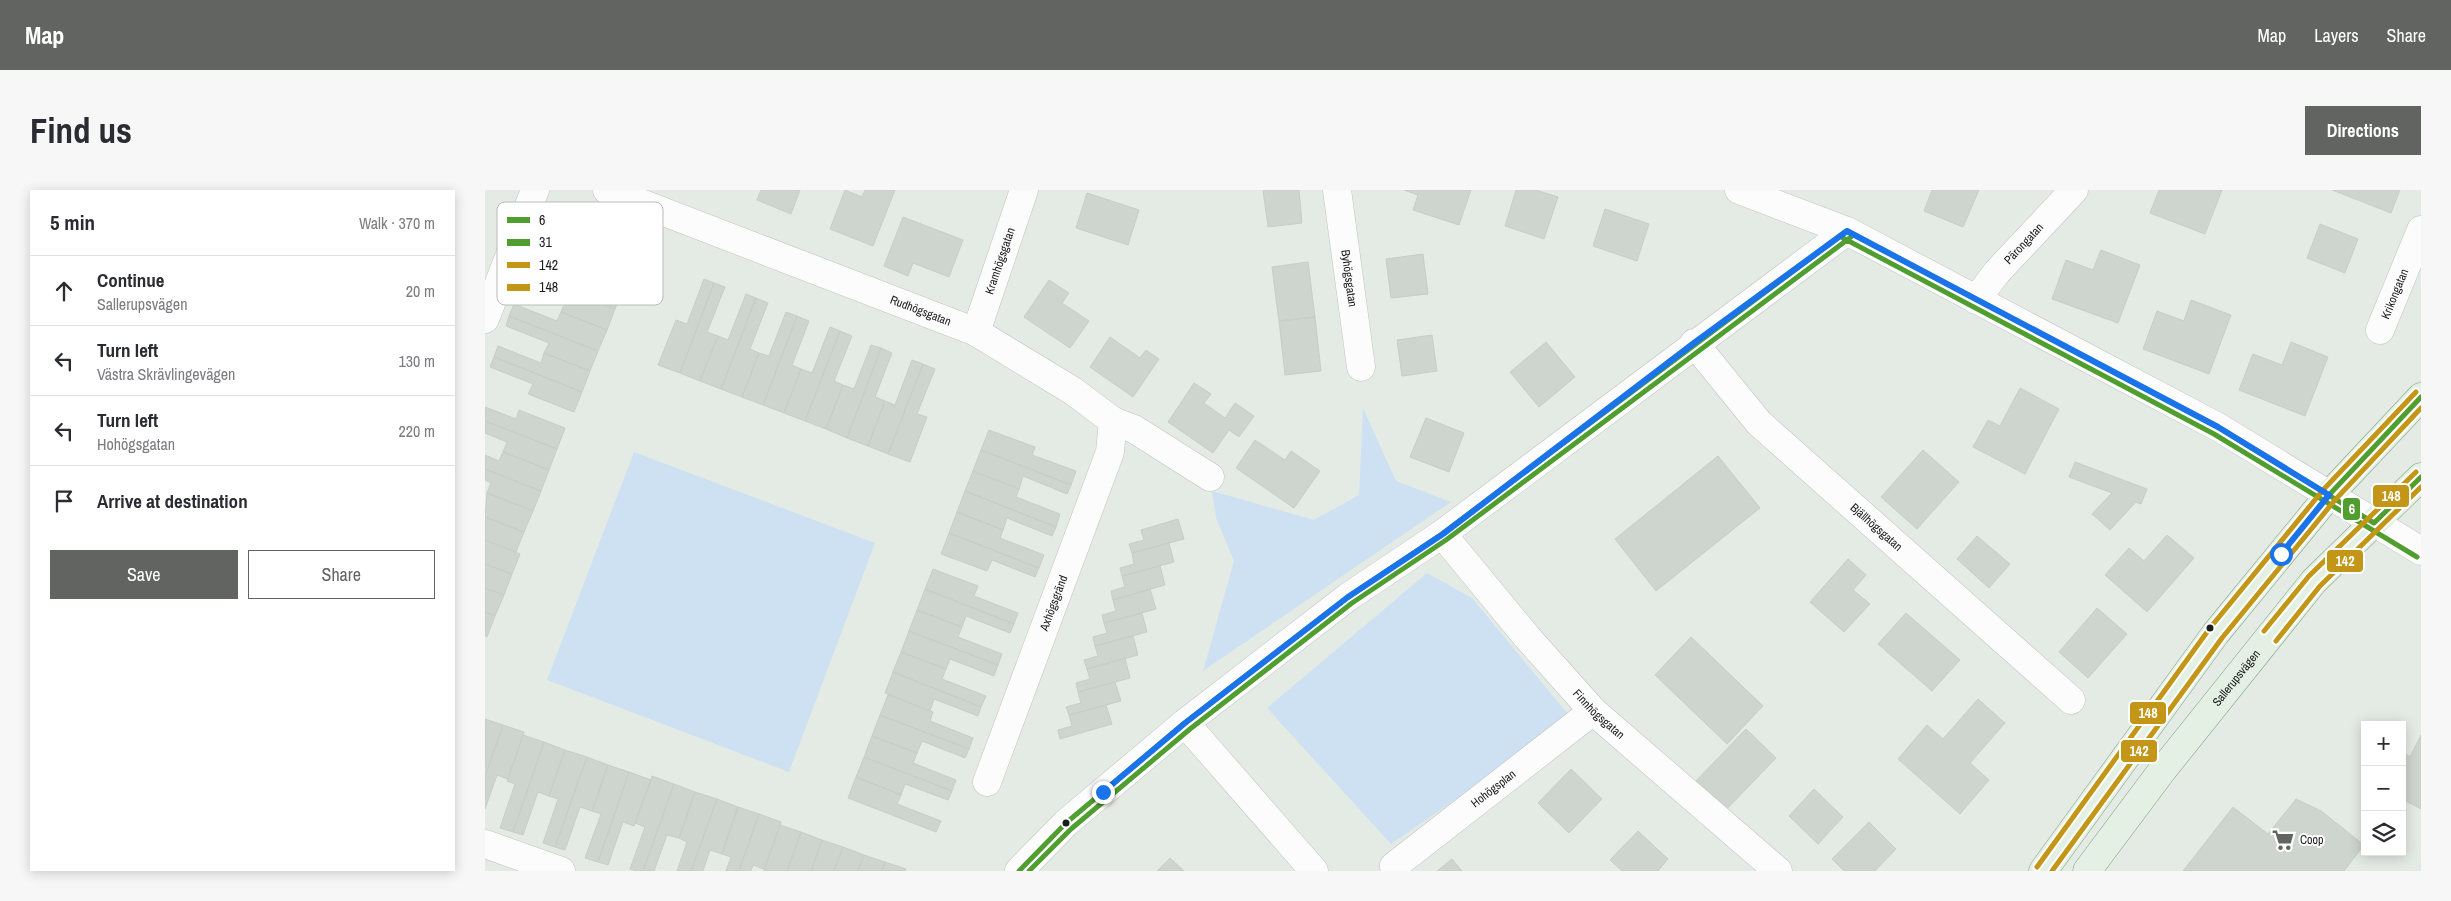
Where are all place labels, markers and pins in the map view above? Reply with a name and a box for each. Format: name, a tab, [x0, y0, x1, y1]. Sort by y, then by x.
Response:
unlabelled marker	[2205, 623, 2215, 633]
unlabelled marker	[1061, 818, 1071, 828]
supermarket icon: Coop	[2270, 827, 2296, 853]
place label: Coop	[2300, 832, 2324, 848]

